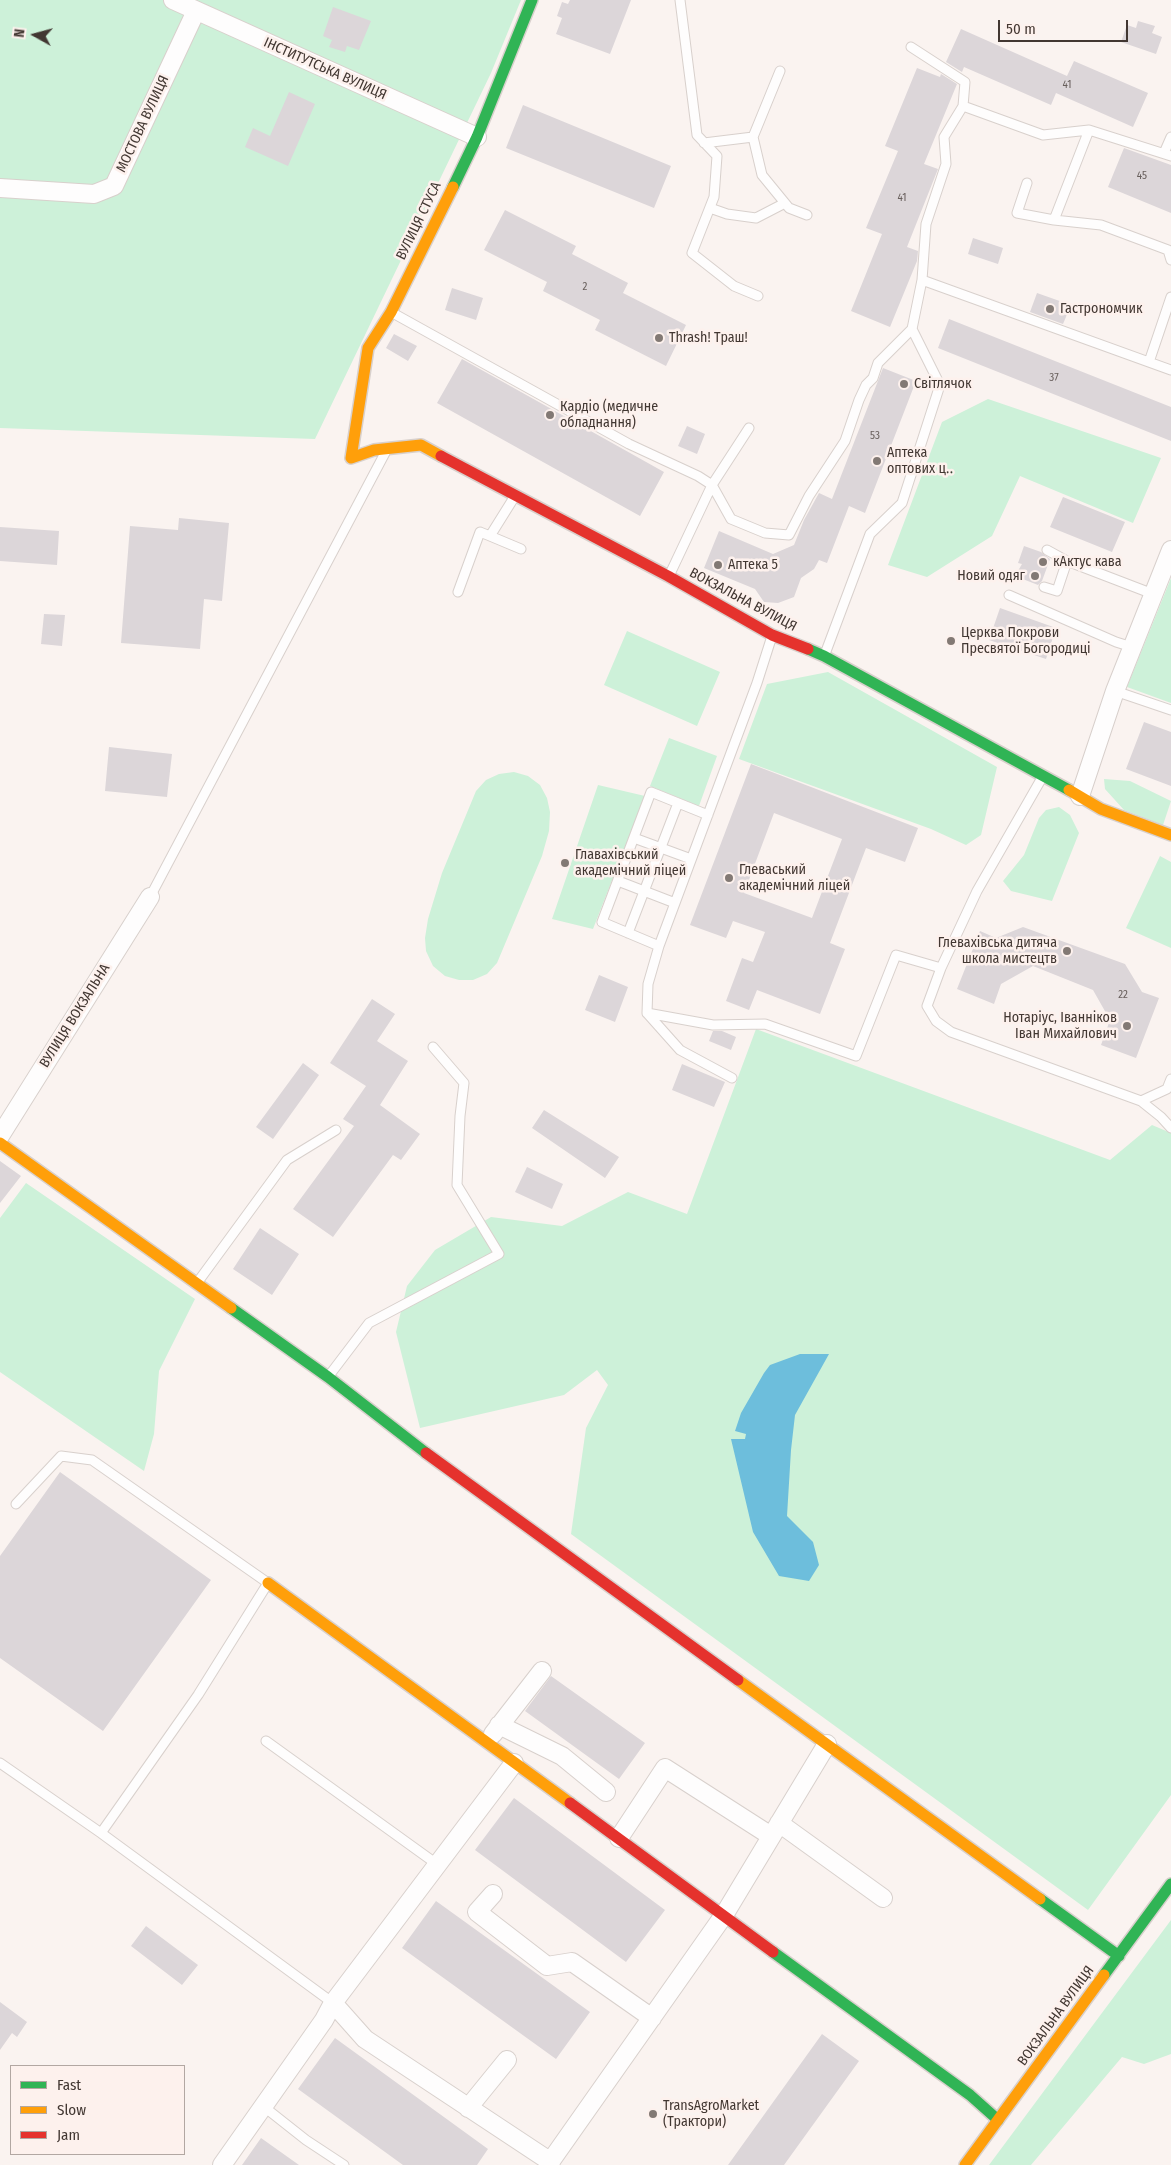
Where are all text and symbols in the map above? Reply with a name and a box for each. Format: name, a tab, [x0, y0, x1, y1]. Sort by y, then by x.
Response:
north arrow	[10, 10, 60, 60]
scale bar	[1001, 10, 1131, 42]
text: 50 m	[1006, 20, 1036, 38]
text: N	[11, 28, 29, 38]
street label: ІНСТИТУТСЬКА ВУЛИЦЯ	[261, 34, 389, 104]
street label: МОСТОВА ВУЛИЦЯ	[113, 73, 173, 175]
house number: 41	[1062, 78, 1072, 92]
house number: 45	[1137, 169, 1147, 183]
street label: ВУЛИЦЯ СТУСА	[393, 179, 445, 263]
house number: 41	[897, 191, 907, 205]
house number: 2	[583, 280, 587, 294]
place label: Гастрономчик	[1060, 301, 1143, 317]
marker: Гастрономчик	[1044, 303, 1056, 315]
place label: Thrash! Траш!	[669, 330, 748, 346]
marker: Thrash! Траш!	[653, 332, 665, 344]
house number: 37	[1049, 371, 1059, 385]
place label: Світлячок	[914, 376, 972, 392]
marker: Світлячок	[898, 378, 910, 390]
place label: Кардіо (медичне обладнання)	[560, 399, 658, 432]
marker: Кардіо (медичне обладнання)	[544, 409, 556, 421]
house number: 53	[870, 429, 880, 443]
place label: Аптека оптових ц‥	[887, 445, 953, 478]
marker: Аптека оптових ц‥	[871, 455, 883, 467]
place label: кАктус кава	[1053, 554, 1122, 570]
marker: кАктус кава	[1037, 556, 1049, 568]
place label: Аптека 5	[728, 557, 778, 573]
marker: Аптека 5	[712, 559, 724, 571]
street label: ВОКЗАЛЬНА ВУЛИЦЯ	[686, 565, 800, 635]
place label: Новий одяг	[957, 568, 1025, 584]
marker: Новий одяг	[1029, 570, 1041, 582]
place label: Церква Покрови Пресвятої Богородиці	[961, 625, 1091, 658]
marker: Церква Покрови Пресвятої Богородиці	[945, 635, 957, 647]
place label: Главахівський академічний ліцей	[575, 847, 686, 880]
marker: Главахівський академічний ліцей	[559, 857, 571, 869]
place label: Глеваський академічний ліцей	[739, 862, 850, 894]
marker: Глеваський академічний ліцей	[723, 872, 735, 884]
place label: Глевахівська дитяча школа мистецтв	[938, 935, 1057, 968]
marker: Глевахівська дитяча школа мистецтв	[1061, 945, 1073, 957]
street label: ВУЛИЦЯ ВОКЗАЛЬНА	[36, 961, 114, 1071]
house number: 22	[1118, 988, 1128, 1002]
place label: Нотаріус, Іванніков Іван Михайлович	[1003, 1010, 1117, 1042]
marker: Нотаріус, Іванніков Іван Михайлович	[1121, 1020, 1133, 1032]
street label: ВОКЗАЛЬНА ВУЛИЦЯ	[1014, 1963, 1098, 2069]
legend	[10, 2065, 185, 2155]
text: Fast	[57, 2076, 81, 2094]
place label: TransAgroMarket (Трактори)	[663, 2098, 759, 2130]
text: Slow	[57, 2101, 86, 2119]
marker: TransAgroMarket (Трактори)	[647, 2108, 659, 2120]
text: Jam	[57, 2126, 80, 2144]

